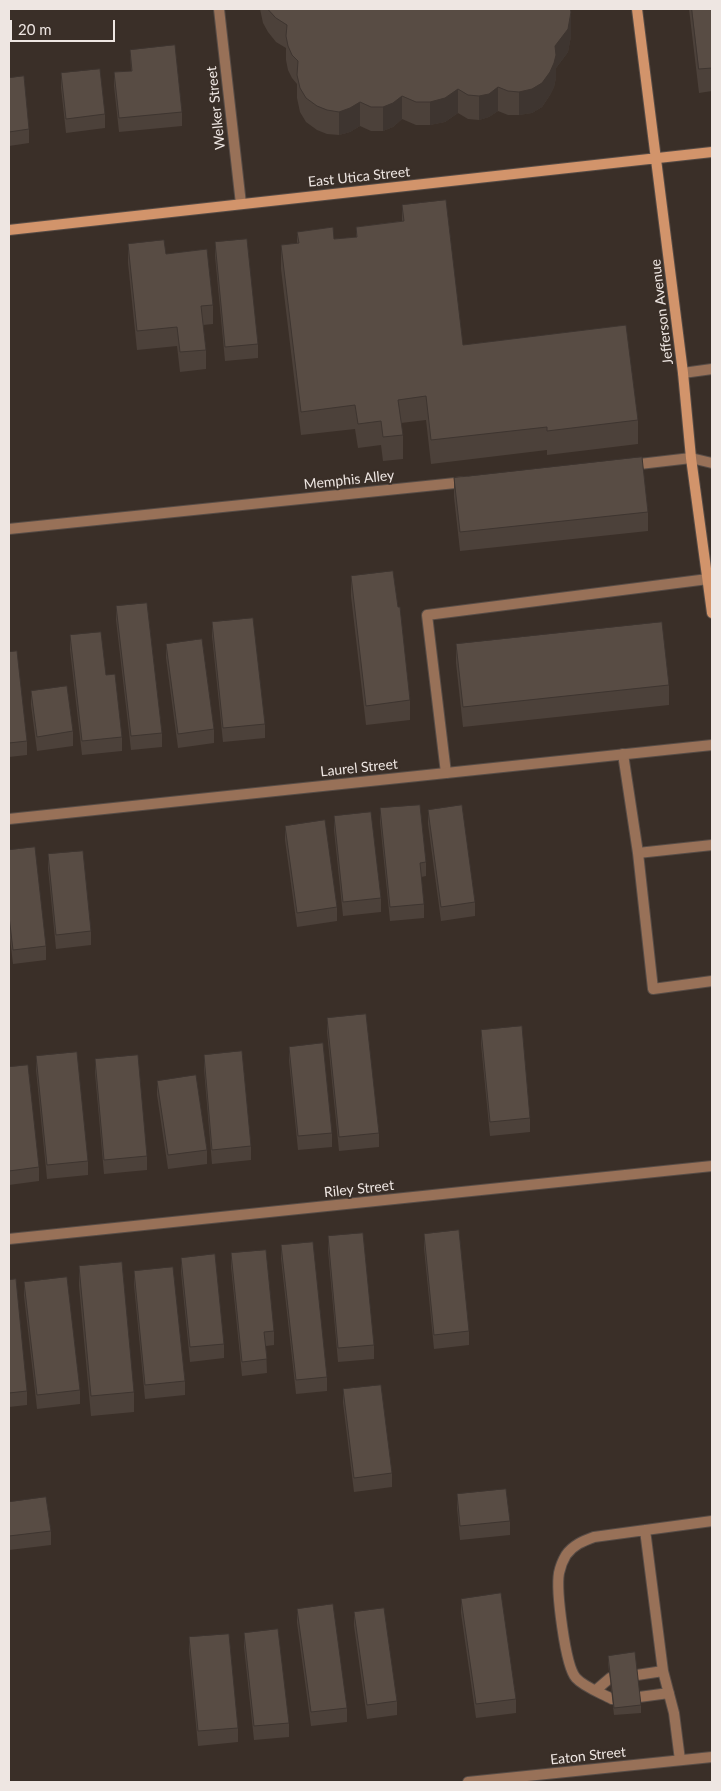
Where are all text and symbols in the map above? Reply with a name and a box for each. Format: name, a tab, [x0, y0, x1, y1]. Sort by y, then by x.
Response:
scale bar	[12, 10, 118, 42]
text: 20 m	[18, 20, 52, 38]
street label: Welker Street	[203, 65, 229, 151]
street label: East Utica Street	[307, 163, 411, 191]
street label: Jefferson Avenue	[647, 258, 677, 366]
street label: Memphis Alley	[303, 467, 395, 493]
street label: Laurel Street	[319, 756, 399, 780]
street label: Riley Street	[323, 1177, 395, 1201]
street label: Eaton Street	[549, 1744, 627, 1768]

